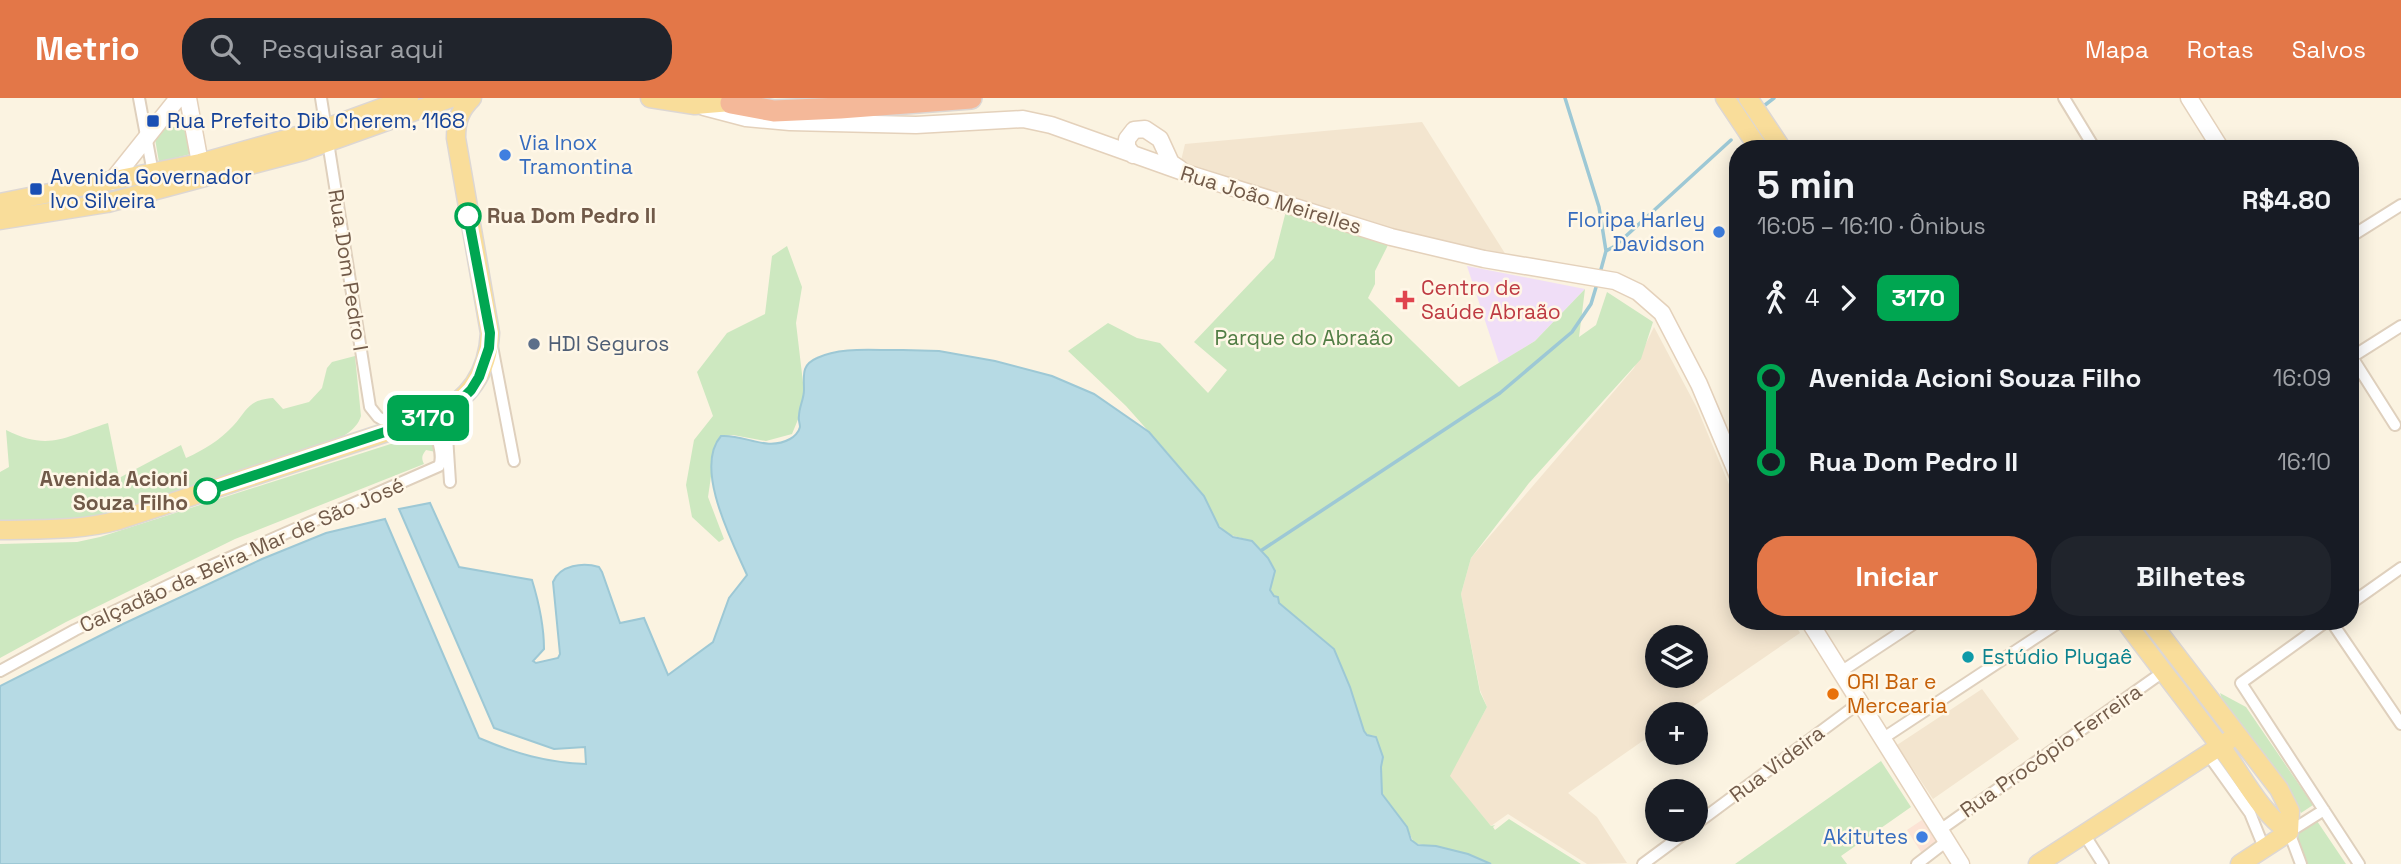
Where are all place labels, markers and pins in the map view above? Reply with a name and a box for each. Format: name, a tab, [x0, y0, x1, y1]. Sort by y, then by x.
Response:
place label: Rua Prefeito Dib Cherem, 1168	[167, 107, 465, 134]
marker: Rua Prefeito Dib Cherem, 1168	[145, 113, 161, 129]
place label: Via Inox Tramontina	[519, 129, 633, 180]
marker: Via Inox Tramontina	[497, 147, 513, 163]
place label: Avenida Governador Ivo Silveira	[50, 163, 252, 214]
marker: Avenida Governador Ivo Silveira	[28, 181, 44, 197]
place label: Rua Dom Pedro II	[487, 202, 656, 229]
marker: Rua Dom Pedro II	[455, 203, 481, 229]
place label: Floripa Harley Davidson	[1567, 206, 1705, 257]
marker: Floripa Harley Davidson	[1711, 224, 1727, 240]
place label: Centro de Saúde Abraão	[1421, 274, 1561, 325]
marker: Centro de Saúde Abraão	[1395, 290, 1415, 310]
place label: HDI Seguros	[548, 330, 669, 357]
marker: HDI Seguros	[526, 336, 542, 352]
place label: Avenida Acioni Souza Filho	[40, 465, 188, 516]
marker: Avenida Acioni Souza Filho	[194, 478, 220, 504]
place label: Estúdio Plugaê	[1982, 643, 2133, 670]
marker: Estúdio Plugaê	[1960, 649, 1976, 665]
place label: ORI Bar e Mercearia	[1847, 668, 1947, 719]
marker: ORI Bar e Mercearia	[1825, 686, 1841, 702]
place label: Akitutes	[1823, 823, 1908, 850]
marker: Akitutes	[1914, 829, 1930, 845]

